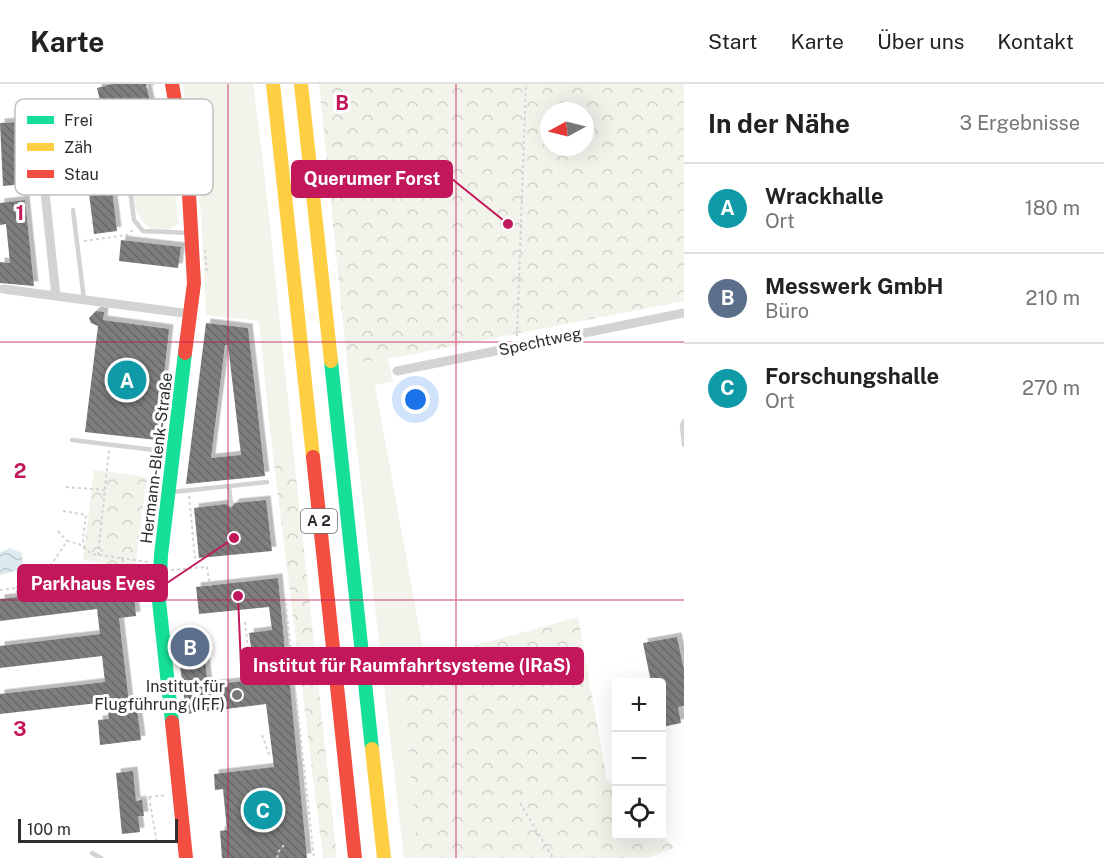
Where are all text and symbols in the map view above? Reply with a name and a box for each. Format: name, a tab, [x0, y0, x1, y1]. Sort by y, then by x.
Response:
text: Karte	[30, 25, 104, 58]
text: Start	[708, 29, 757, 54]
text: Karte	[790, 29, 844, 54]
text: Über uns	[877, 29, 964, 54]
text: Kontakt	[997, 29, 1074, 54]
text: B	[335, 91, 349, 115]
legend	[15, 99, 213, 195]
north arrow	[540, 102, 594, 156]
text: In der Nähe	[708, 108, 850, 139]
text: Frei	[64, 111, 93, 130]
text: 3 Ergebnisse	[959, 111, 1080, 135]
text: Zäh	[64, 138, 92, 157]
callout: Querumer Forst	[292, 161, 452, 197]
text: Stau	[64, 165, 99, 184]
text: Querumer Forst	[304, 168, 440, 189]
text: Wrackhalle	[765, 183, 884, 209]
text: A	[720, 196, 735, 220]
text: 180 m	[1025, 196, 1080, 220]
text: 1	[16, 201, 24, 225]
text: Ort	[765, 209, 795, 233]
text: Messwerk GmbH	[765, 273, 943, 299]
text: B	[721, 286, 734, 310]
text: 210 m	[1026, 286, 1080, 310]
text: Büro	[765, 299, 809, 323]
street label: Spechtweg	[497, 323, 583, 360]
pin: A	[108, 358, 146, 402]
text: Forschungshalle	[765, 363, 939, 389]
street label: Hermann-Blenk-Straße	[137, 371, 176, 545]
text: C	[720, 376, 735, 400]
text: 270 m	[1022, 376, 1080, 400]
your location	[401, 385, 430, 414]
text: Ort	[765, 389, 795, 413]
text: 2	[14, 459, 26, 483]
road number: A 2	[301, 509, 337, 533]
callout: Parkhaus Eves	[18, 565, 167, 601]
text: Parkhaus Eves	[31, 573, 155, 594]
pin: B	[170, 624, 210, 670]
callout: Institut für Raumfahrtsysteme (IRaS)	[241, 648, 583, 684]
text: Institut für Raumfahrtsysteme (IRaS)	[253, 655, 571, 676]
place label: Institut für Flugführung (IFF)	[94, 677, 225, 714]
map controls	[612, 678, 666, 840]
button: +	[612, 678, 666, 732]
marker: Institut für Flugführung (IFF)	[230, 688, 244, 702]
text: 3	[13, 717, 27, 741]
button: −	[612, 732, 666, 786]
button: locate	[612, 786, 666, 840]
pin: C	[244, 788, 282, 832]
scale bar	[18, 816, 178, 844]
text: 100 m	[27, 820, 71, 839]

